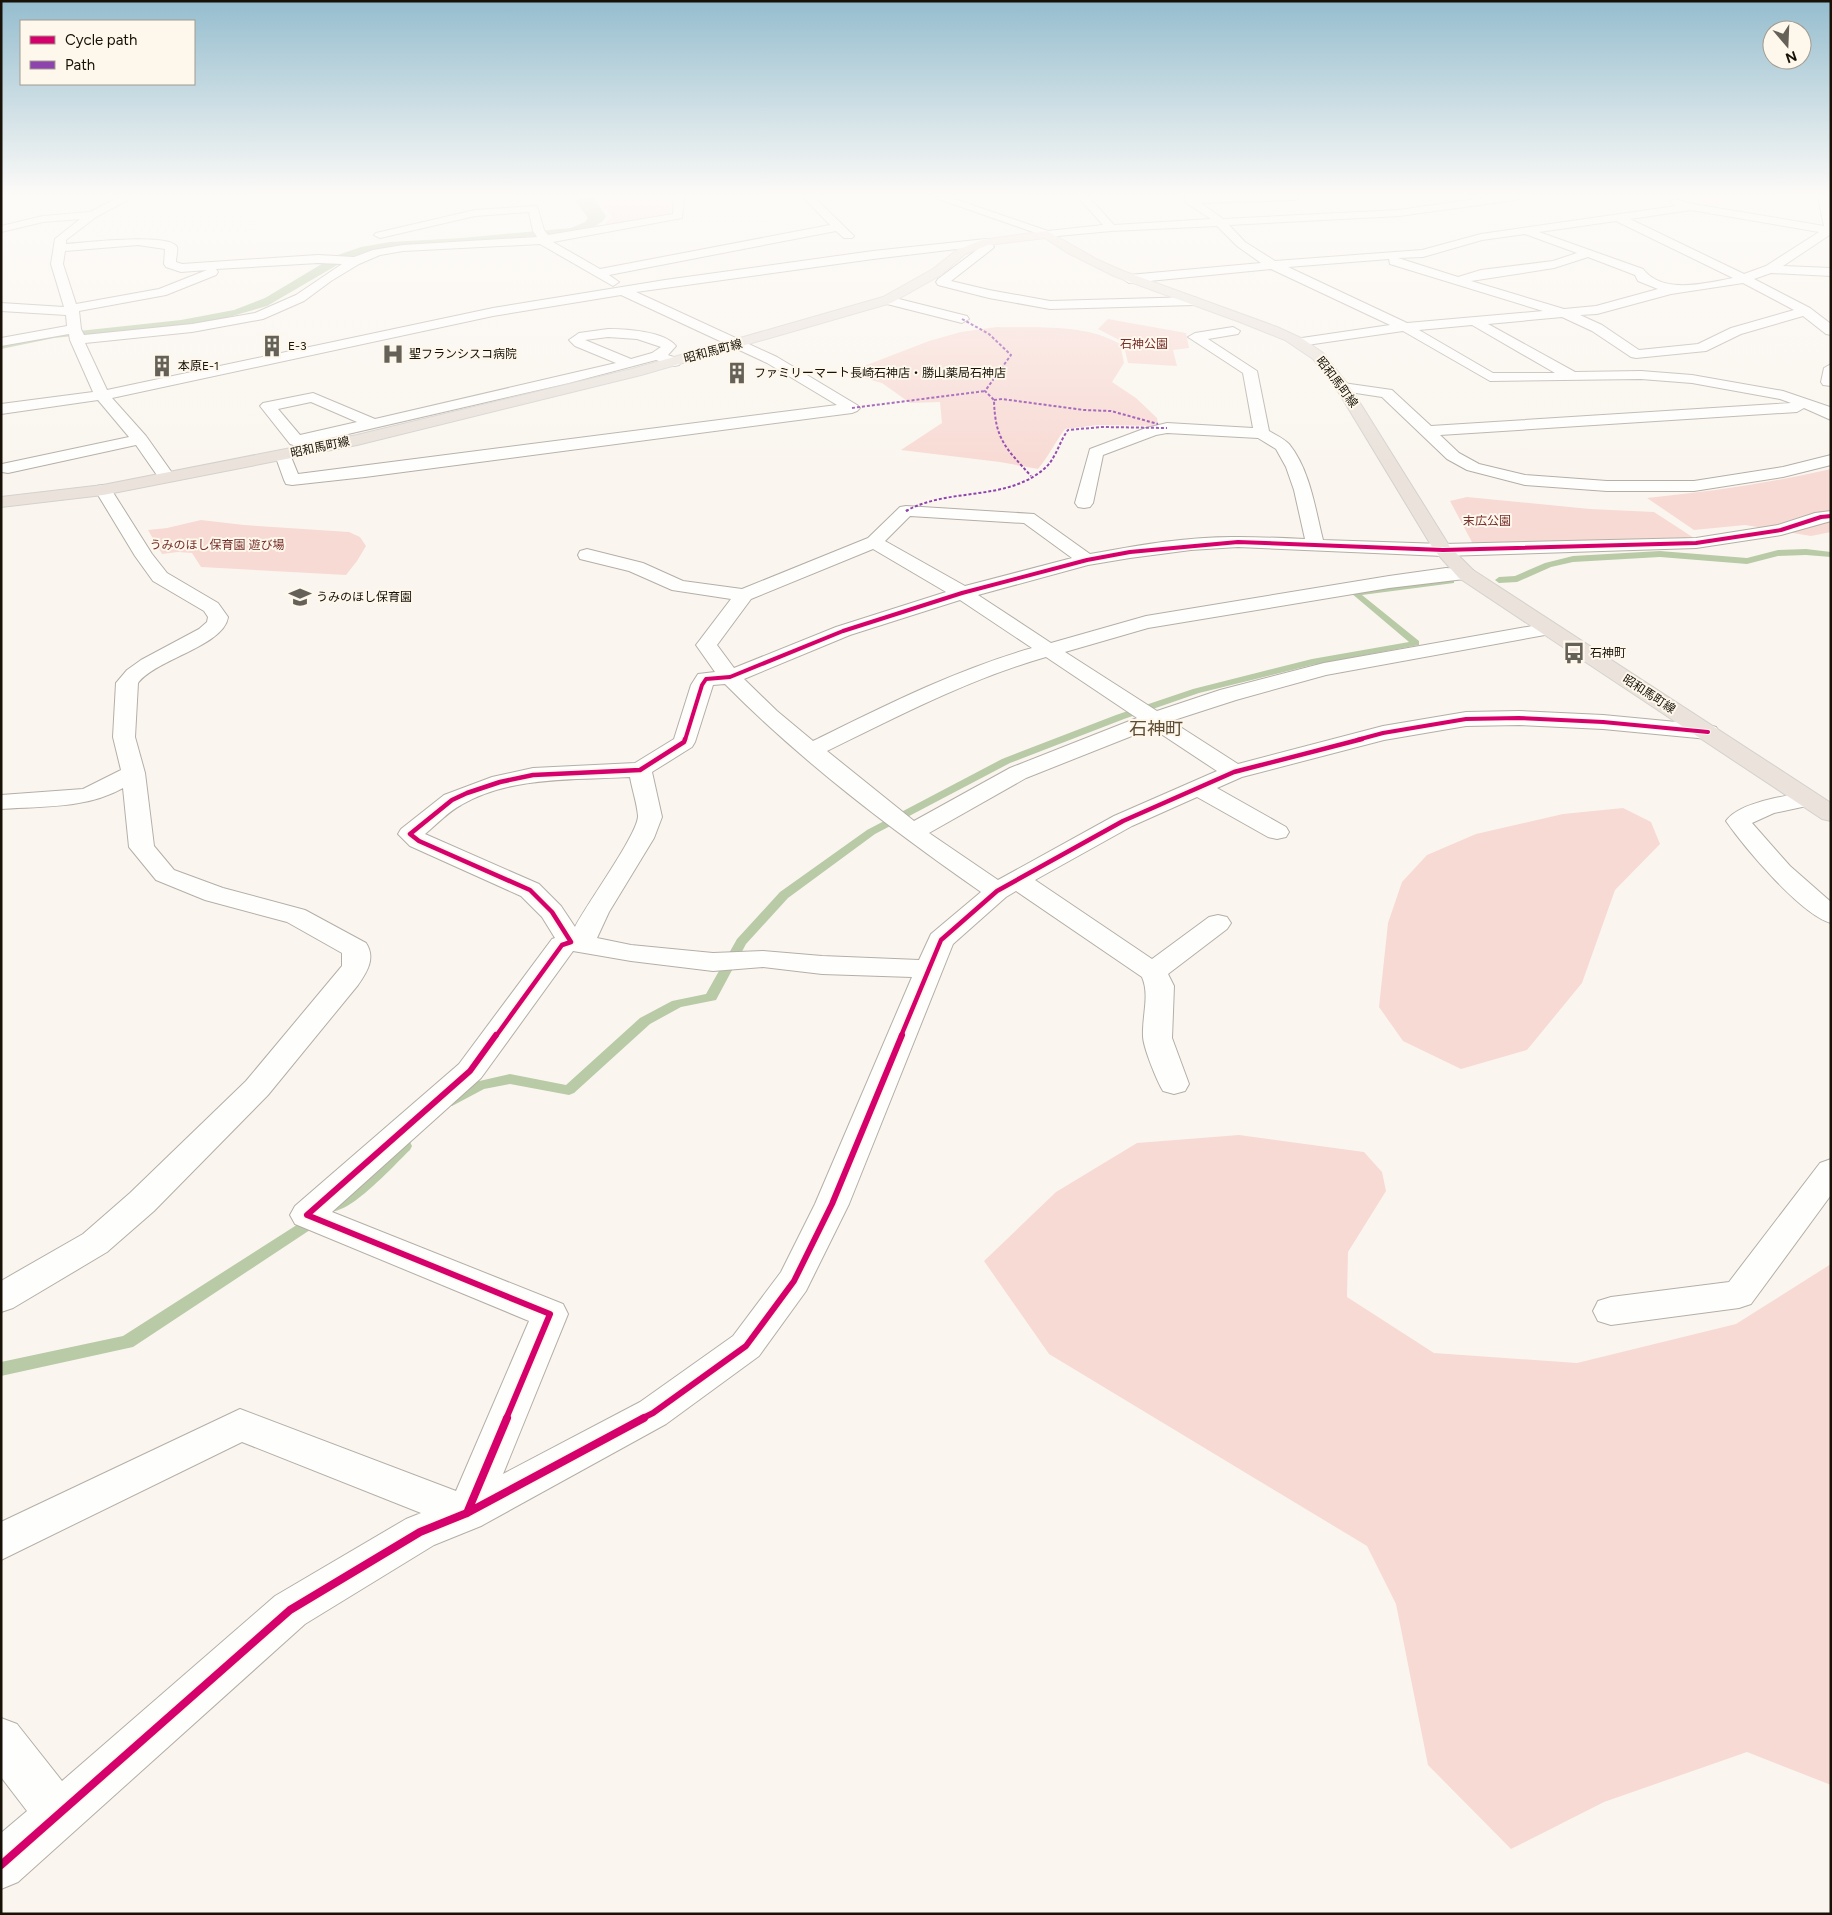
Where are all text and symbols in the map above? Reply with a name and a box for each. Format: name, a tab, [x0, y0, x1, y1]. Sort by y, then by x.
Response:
legend	[20, 20, 195, 85]
north arrow	[1762, 20, 1812, 70]
text: Cycle path	[65, 31, 137, 49]
text: N	[1783, 47, 1799, 67]
text: Path	[65, 56, 95, 74]
building icon: E-3	[259, 333, 285, 359]
street label: 昭和馬町線	[682, 336, 744, 366]
park label: 石神公園	[1120, 337, 1168, 351]
place label: E-3	[288, 339, 307, 353]
hospital icon: 聖フランシスコ病院	[380, 341, 406, 367]
place label: 聖フランシスコ病院	[409, 347, 517, 361]
building icon: 本原E-1	[149, 353, 175, 379]
street label: 昭和馬町線	[1313, 354, 1361, 410]
place label: 本原E-1	[178, 359, 219, 373]
building icon: ファミリーマート長崎石神店・勝山薬局石神店	[724, 360, 750, 386]
place label: ファミリーマート長崎石神店・勝山薬局石神店	[754, 366, 1006, 380]
street label: 昭和馬町線	[289, 434, 351, 460]
park label: 末広公園	[1463, 514, 1511, 528]
park label: うみのほし保育園 遊び場	[150, 538, 284, 552]
school or university icon: うみのほし保育園	[287, 584, 313, 610]
place label: うみのほし保育園	[316, 590, 412, 604]
bus stop icon: 石神町	[1561, 640, 1587, 666]
place label: 石神町	[1590, 646, 1626, 660]
street label: 昭和馬町線	[1620, 672, 1678, 716]
district label: 石神町	[1129, 718, 1183, 740]

